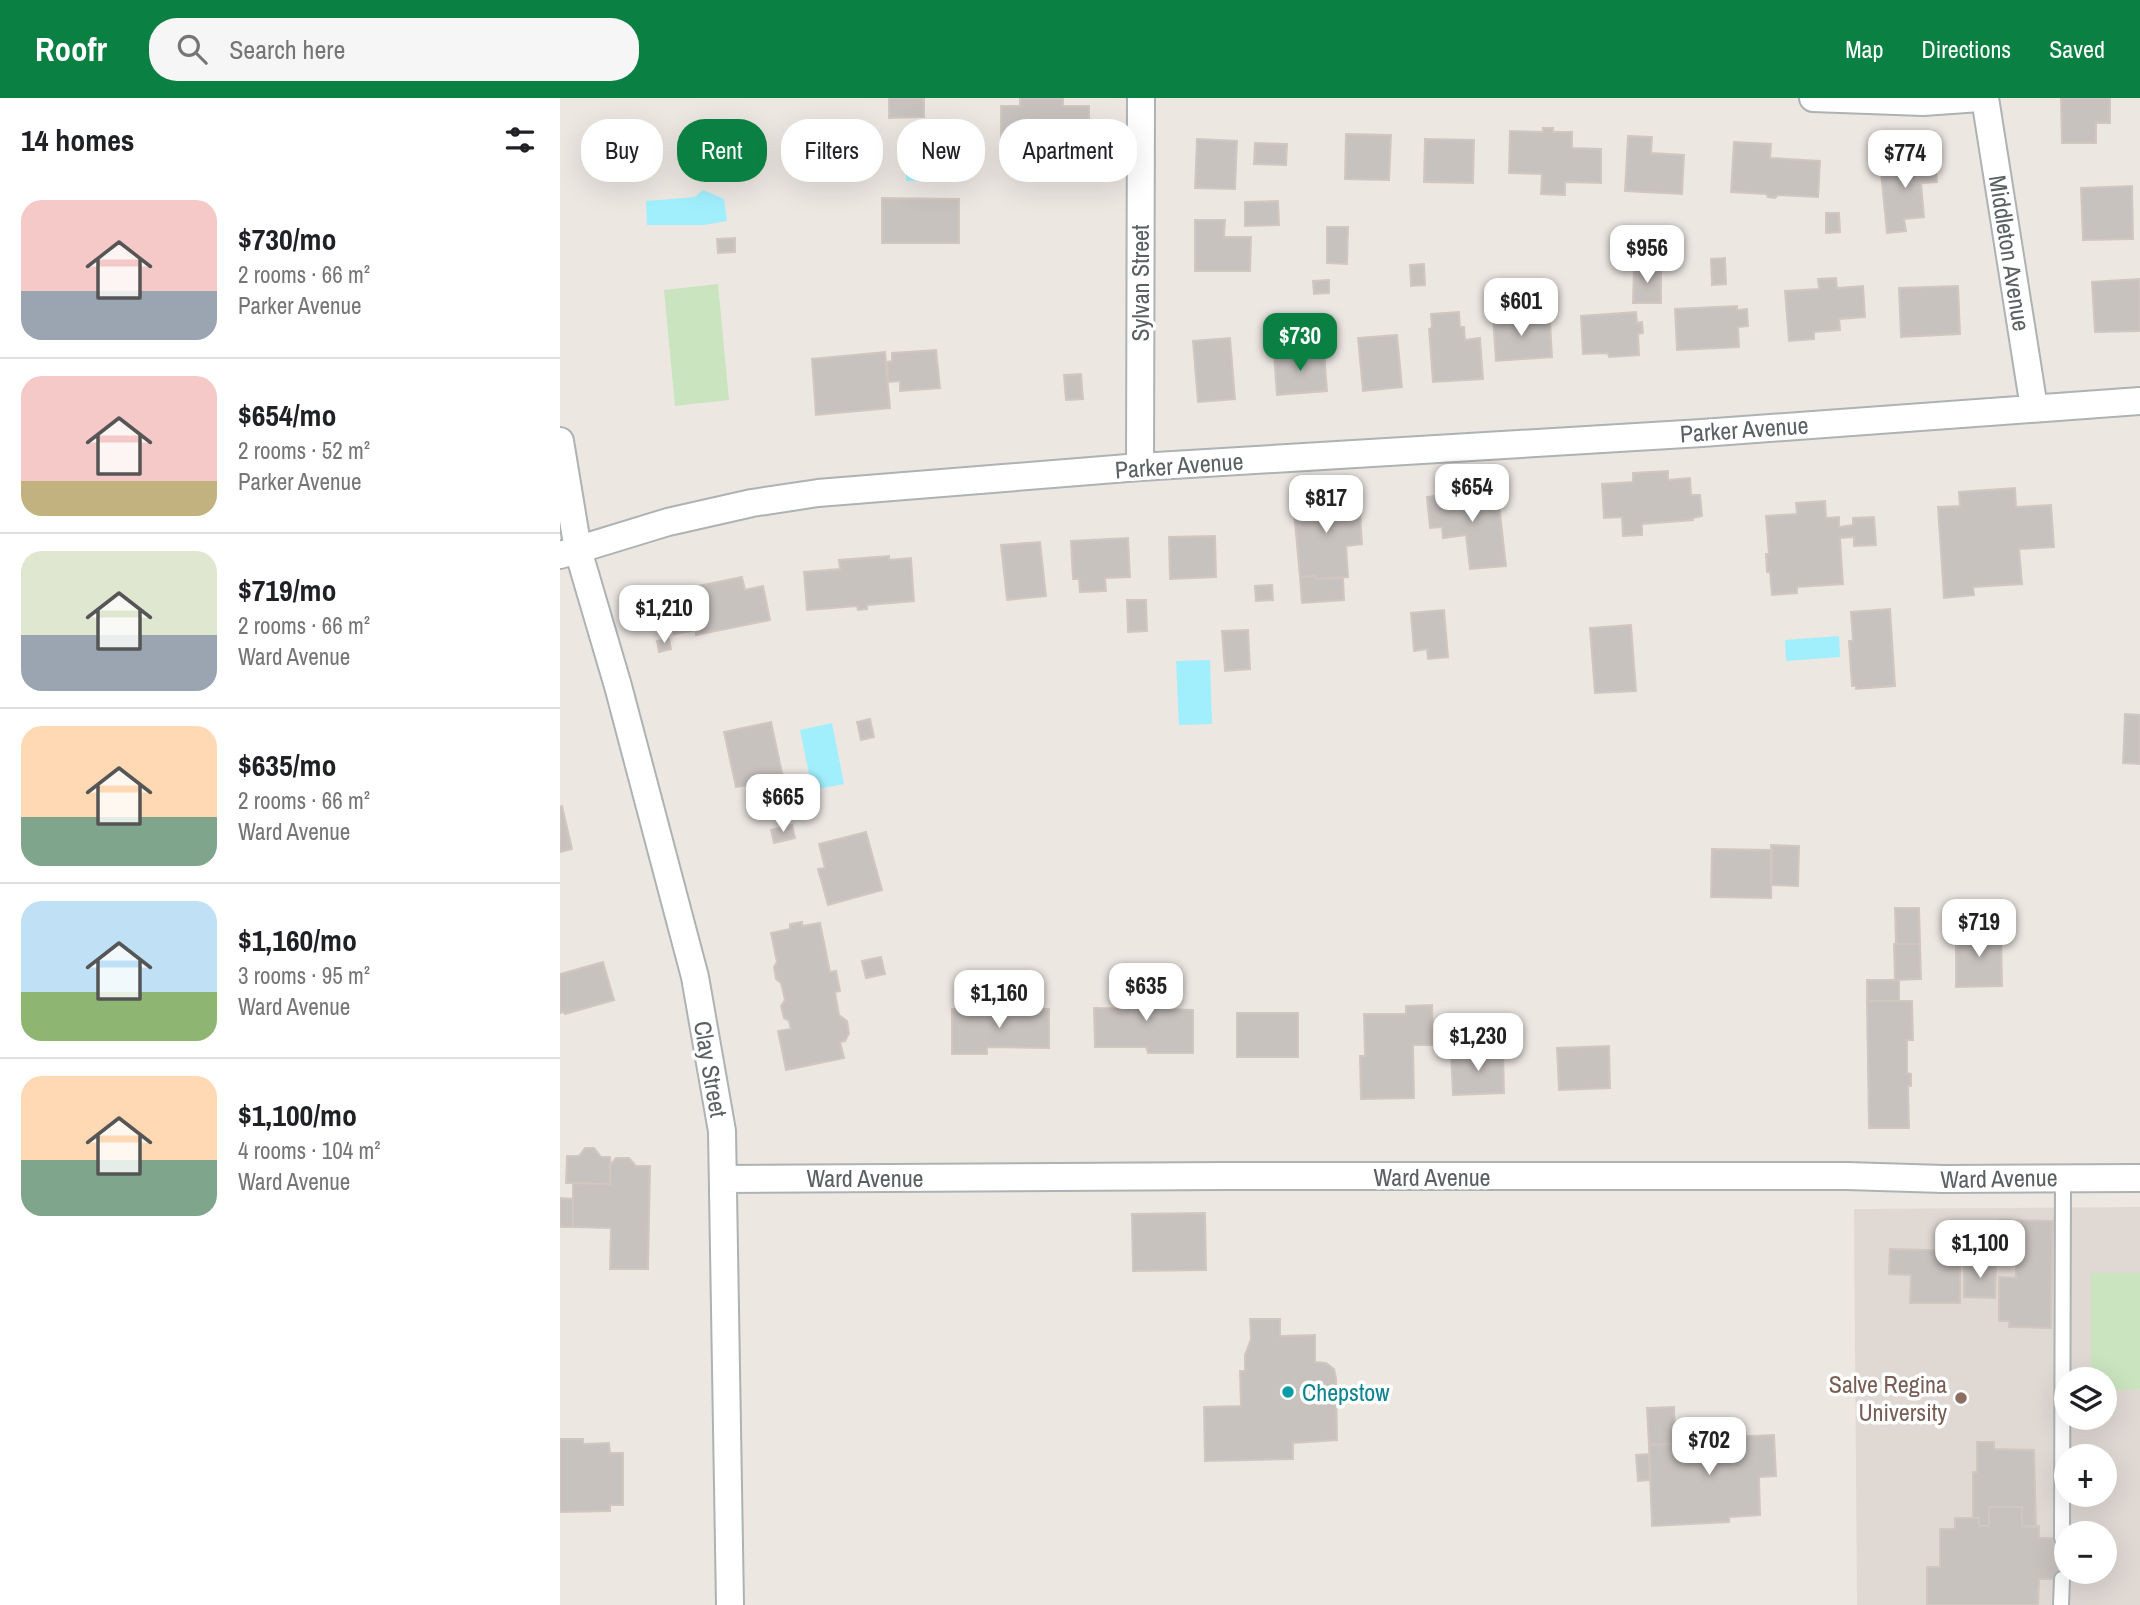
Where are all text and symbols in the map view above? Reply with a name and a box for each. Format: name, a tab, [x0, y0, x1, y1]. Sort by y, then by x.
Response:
search box	[149, 18, 639, 81]
text: Roofr	[35, 27, 107, 71]
icon: search	[173, 30, 211, 68]
text: Search here	[229, 32, 345, 67]
text: Map	[1845, 33, 1883, 65]
text: Directions	[1921, 33, 2011, 65]
text: Saved	[2049, 33, 2105, 65]
chip: Buy	[581, 119, 663, 182]
chip: Rent	[677, 119, 767, 182]
chip: Filters	[781, 119, 883, 182]
chip: New	[897, 119, 985, 182]
chip: Apartment	[999, 119, 1137, 182]
text: 14 homes	[21, 120, 135, 160]
icon: filters	[501, 121, 539, 159]
pin: $774	[1864, 130, 1946, 190]
text: $774	[1884, 137, 1926, 168]
street label: Middleton Avenue	[1982, 173, 2038, 333]
text: $730/mo	[238, 219, 336, 259]
street label: Sylvan Street	[1124, 224, 1156, 342]
pin: $956	[1606, 226, 1688, 285]
icon: home	[77, 228, 161, 312]
text: $956	[1626, 232, 1668, 263]
text: 2 rooms · 66 m²	[238, 259, 370, 290]
pin: $601	[1480, 278, 1562, 338]
text: $601	[1500, 285, 1542, 316]
text: Parker Avenue	[238, 290, 361, 321]
pin: $730	[1259, 314, 1341, 373]
text: $730	[1279, 320, 1321, 351]
text: $654/mo	[238, 395, 336, 435]
icon: home	[77, 404, 161, 488]
street label: Parker Avenue	[1679, 409, 1809, 449]
text: 2 rooms · 52 m²	[238, 435, 370, 466]
street label: Parker Avenue	[1114, 445, 1244, 485]
pin: $654	[1431, 464, 1513, 524]
text: Parker Avenue	[238, 466, 361, 497]
text: $654	[1451, 471, 1493, 502]
pin: $817	[1285, 476, 1367, 535]
text: $817	[1305, 482, 1347, 513]
text: $719/mo	[238, 570, 336, 610]
icon: home	[77, 579, 161, 663]
pin: $1,210	[607, 586, 721, 645]
text: $1,210	[635, 592, 693, 623]
text: 2 rooms · 66 m²	[238, 610, 370, 641]
text: Ward Avenue	[238, 641, 350, 672]
text: $635/mo	[238, 745, 336, 785]
icon: home	[77, 754, 161, 838]
pin: $665	[742, 774, 824, 834]
text: $665	[762, 781, 804, 812]
text: 2 rooms · 66 m²	[238, 785, 370, 816]
text: Ward Avenue	[238, 816, 350, 847]
pin: $719	[1938, 900, 2020, 959]
text: $719	[1958, 906, 2000, 937]
text: $1,160/mo	[238, 920, 357, 960]
icon: home	[77, 929, 161, 1013]
text: 3 rooms · 95 m²	[238, 960, 370, 991]
pin: $635	[1105, 964, 1187, 1023]
pin: $1,160	[942, 970, 1056, 1030]
text: $635	[1125, 970, 1167, 1001]
text: $1,160	[970, 977, 1028, 1008]
text: Ward Avenue	[238, 991, 350, 1022]
pin: $1,230	[1421, 1014, 1535, 1073]
street label: Clay Street	[687, 1018, 735, 1120]
text: $1,230	[1449, 1020, 1507, 1051]
text: $1,100/mo	[238, 1095, 357, 1135]
icon: home	[77, 1104, 161, 1188]
text: 4 rooms · 104 m²	[238, 1135, 381, 1166]
street label: Ward Avenue	[1373, 1161, 1491, 1193]
street label: Ward Avenue	[1940, 1161, 2058, 1195]
street label: Ward Avenue	[806, 1162, 924, 1194]
text: Ward Avenue	[238, 1166, 350, 1197]
pin: $1,100	[1923, 1220, 2037, 1280]
text: $1,100	[1951, 1227, 2009, 1258]
map controls	[2054, 1367, 2117, 1584]
button: layers	[2054, 1367, 2117, 1430]
place label: Salve Regina University	[1829, 1368, 1947, 1428]
place label: Chepstow	[1302, 1376, 1390, 1408]
marker: Chepstow	[1280, 1384, 1296, 1400]
marker: Salve Regina University	[1953, 1390, 1969, 1406]
pin: $702	[1668, 1418, 1750, 1477]
text: $702	[1688, 1424, 1730, 1455]
button: +	[2054, 1444, 2117, 1507]
button: −	[2054, 1521, 2117, 1584]

